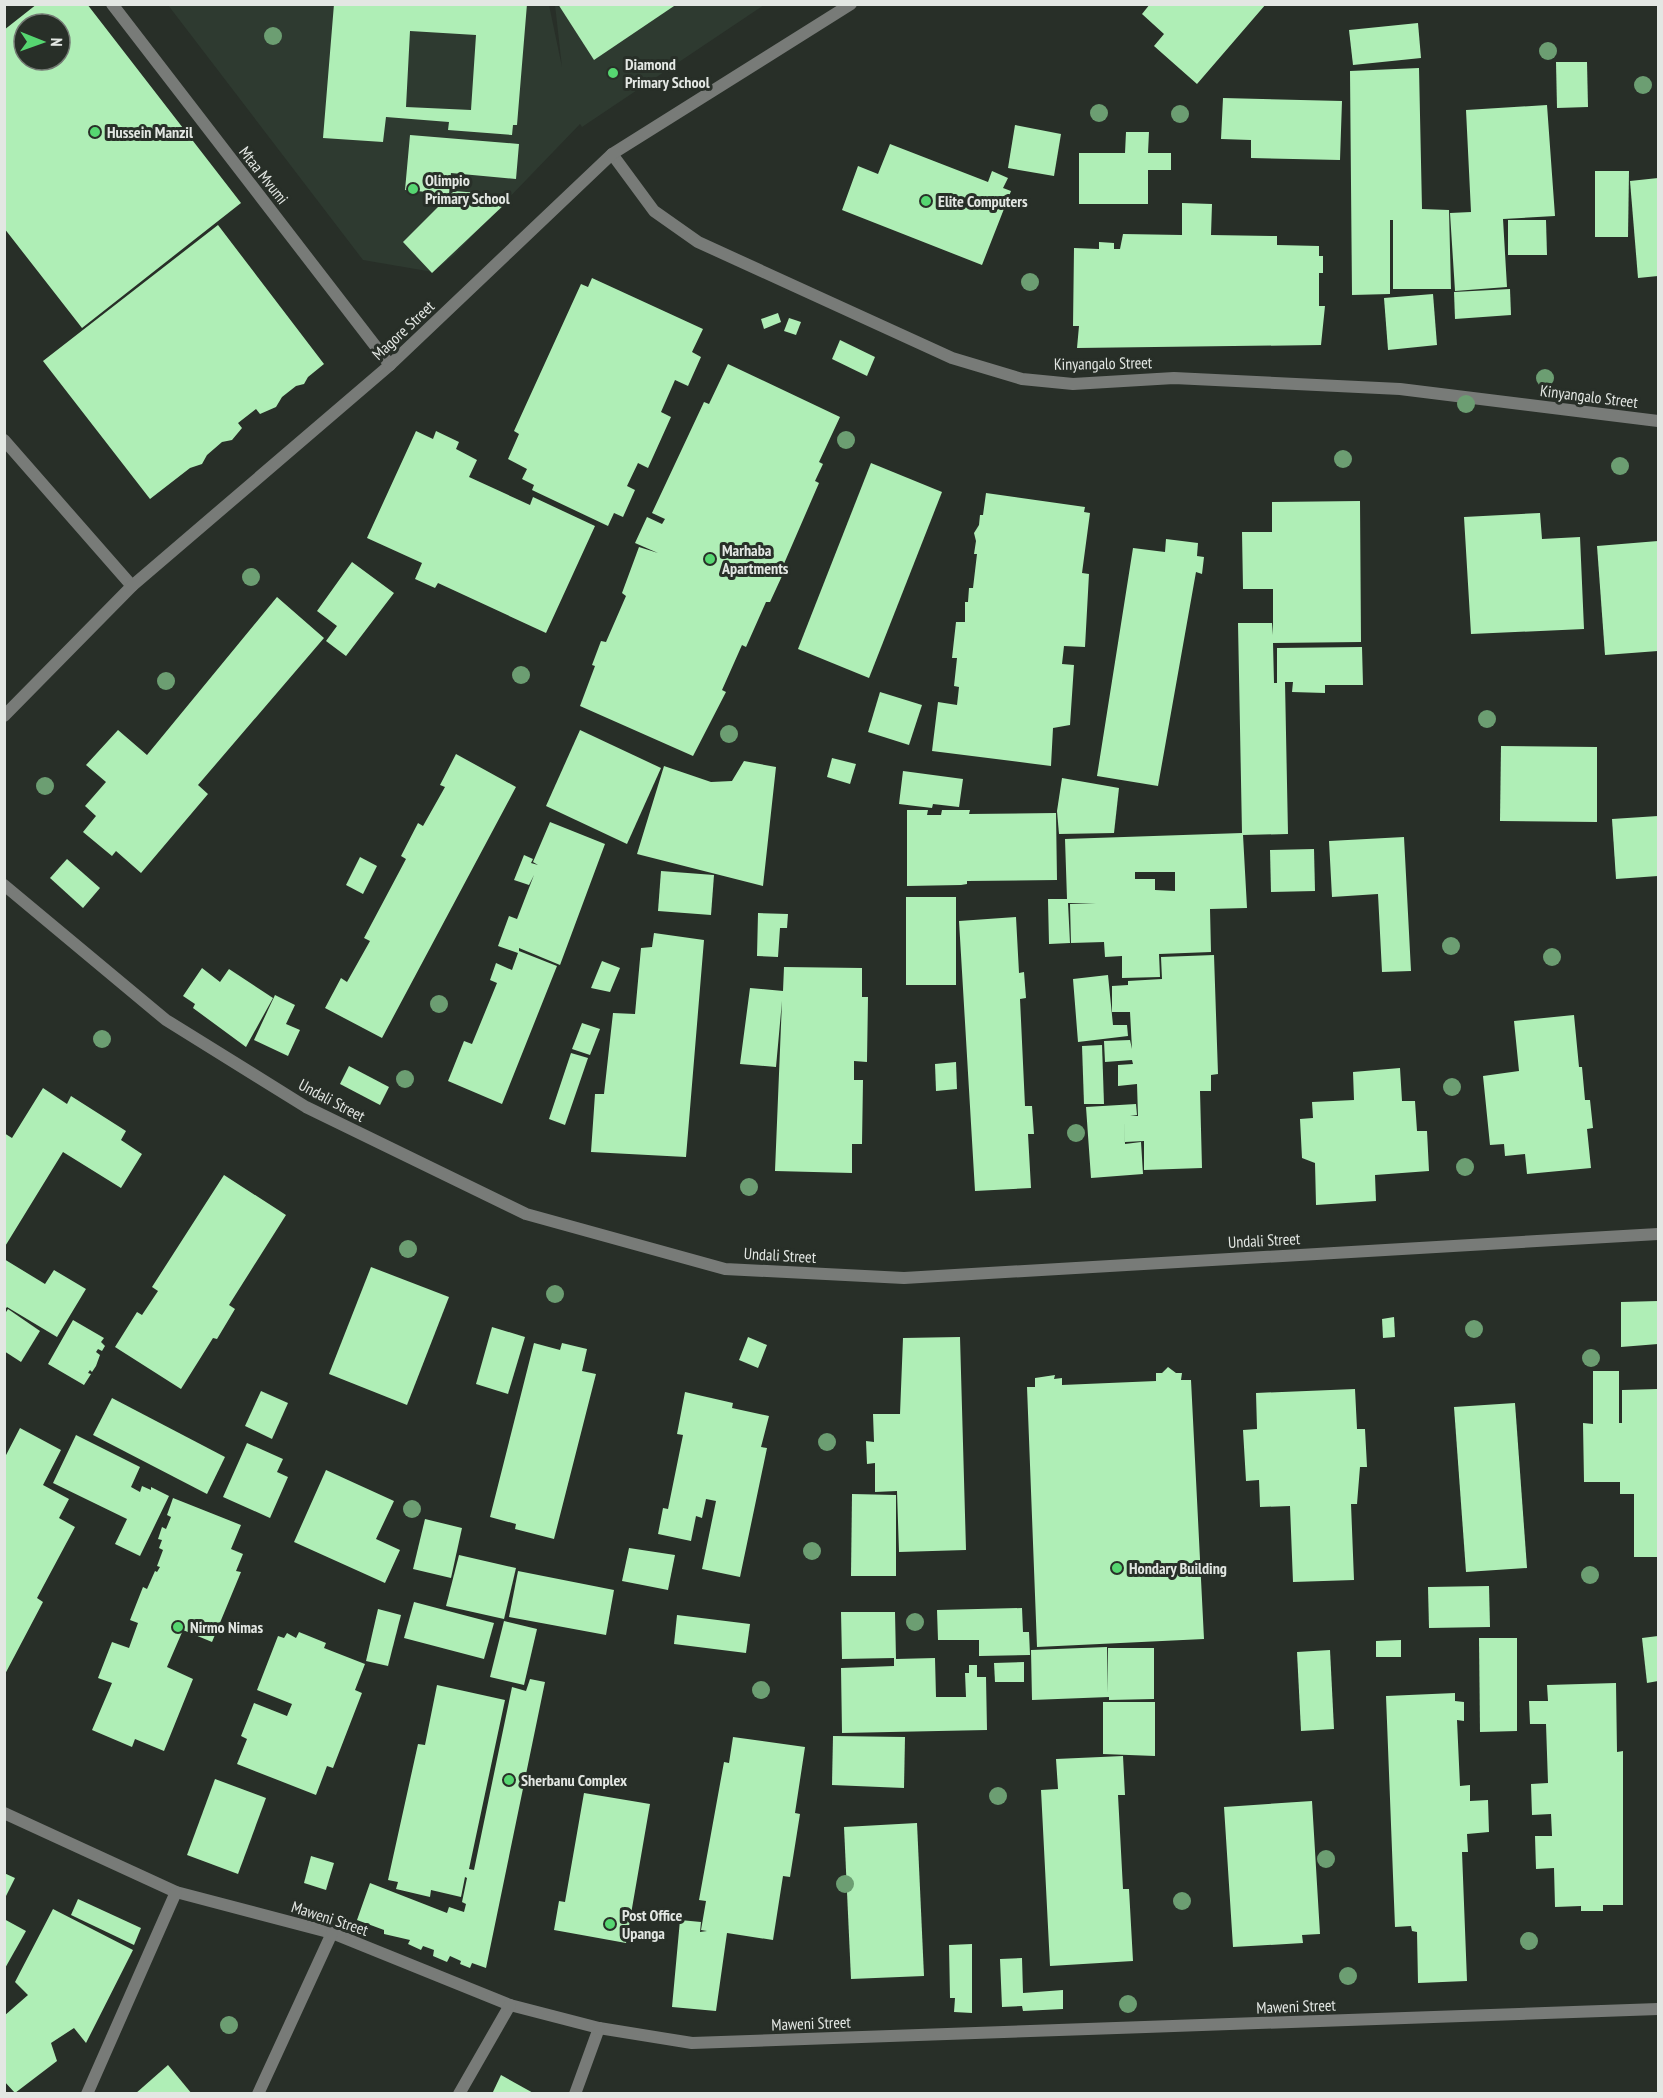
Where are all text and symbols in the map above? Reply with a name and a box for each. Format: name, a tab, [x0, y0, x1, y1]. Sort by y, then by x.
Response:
north arrow	[12, 12, 72, 72]
text: N	[47, 38, 67, 47]
place label: Diamond Primary School	[625, 54, 710, 92]
marker: Diamond Primary School	[606, 66, 620, 80]
place label: Hussein Manzil	[107, 122, 193, 142]
marker: Hussein Manzil	[88, 125, 102, 139]
street label: Mtaa Mvumi	[235, 142, 293, 208]
place label: Olimpio Primary School	[425, 170, 510, 208]
marker: Olimpio Primary School	[406, 182, 420, 196]
place label: Elite Computers	[938, 191, 1028, 211]
marker: Elite Computers	[919, 194, 933, 208]
street label: Magore Street	[368, 296, 439, 364]
street label: Kinyangalo Street	[1054, 352, 1153, 374]
street label: Kinyangalo Street	[1539, 380, 1640, 412]
place label: Marhaba Apartments	[721, 540, 789, 578]
marker: Marhaba Apartments	[703, 552, 717, 566]
street label: Undali Street	[295, 1074, 369, 1126]
street label: Undali Street	[1227, 1228, 1301, 1252]
street label: Undali Street	[743, 1243, 817, 1267]
place label: Hondary Building	[1129, 1558, 1227, 1578]
marker: Hondary Building	[1110, 1561, 1124, 1575]
place label: Nirmo Nimas	[190, 1617, 263, 1637]
marker: Nirmo Nimas	[171, 1620, 185, 1634]
place label: Sherbanu Complex	[521, 1770, 627, 1790]
marker: Sherbanu Complex	[502, 1773, 516, 1787]
street label: Maweni Street	[289, 1896, 371, 1940]
place label: Post Office Upanga	[622, 1905, 682, 1943]
marker: Post Office Upanga	[603, 1917, 617, 1931]
street label: Maweni Street	[1256, 1995, 1337, 2017]
street label: Maweni Street	[771, 2012, 852, 2034]

